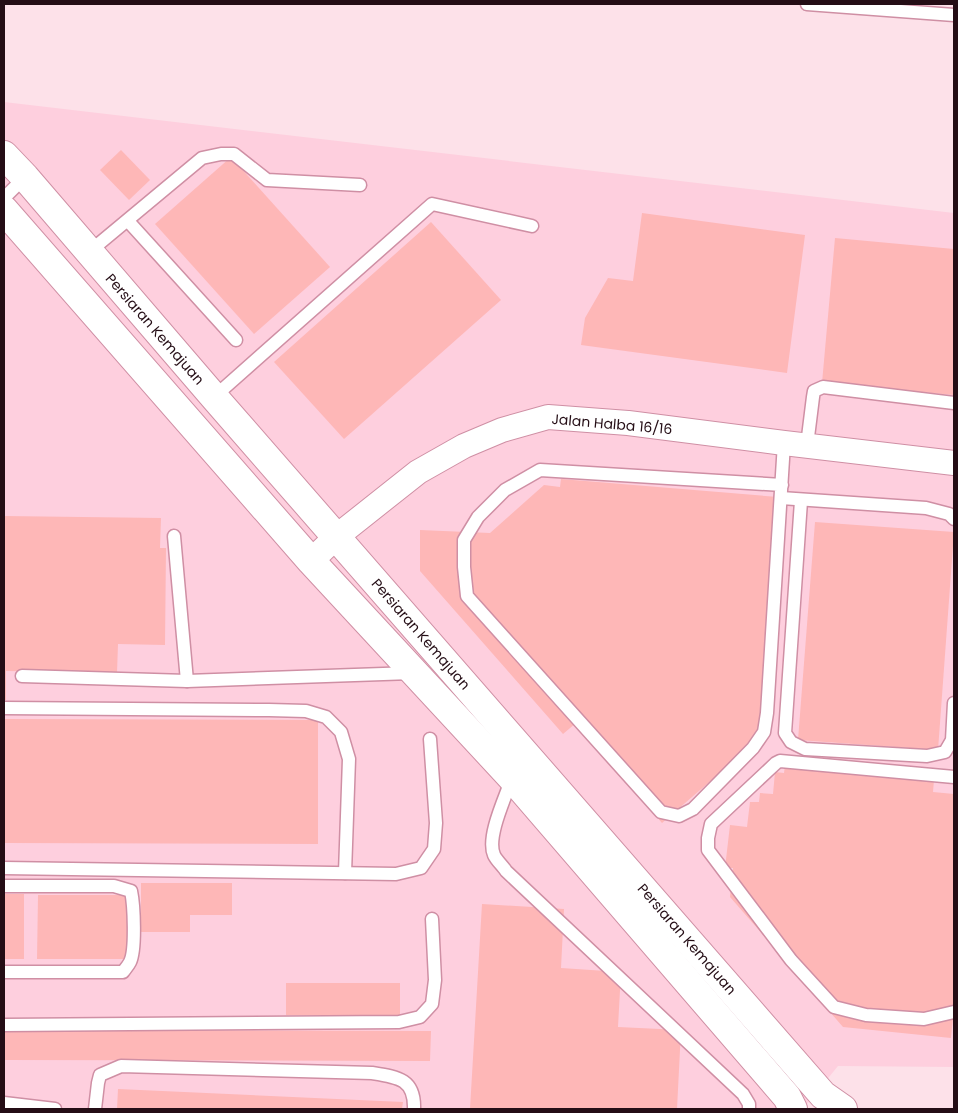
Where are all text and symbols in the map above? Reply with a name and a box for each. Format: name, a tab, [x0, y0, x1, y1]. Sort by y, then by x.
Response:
street label: Persiaran Kemajuan	[101, 269, 209, 389]
street label: Jalan Halba 16/16	[551, 409, 673, 439]
street label: Persiaran Kemajuan	[367, 574, 475, 694]
street label: Persiaran Kemajuan	[633, 879, 741, 999]

